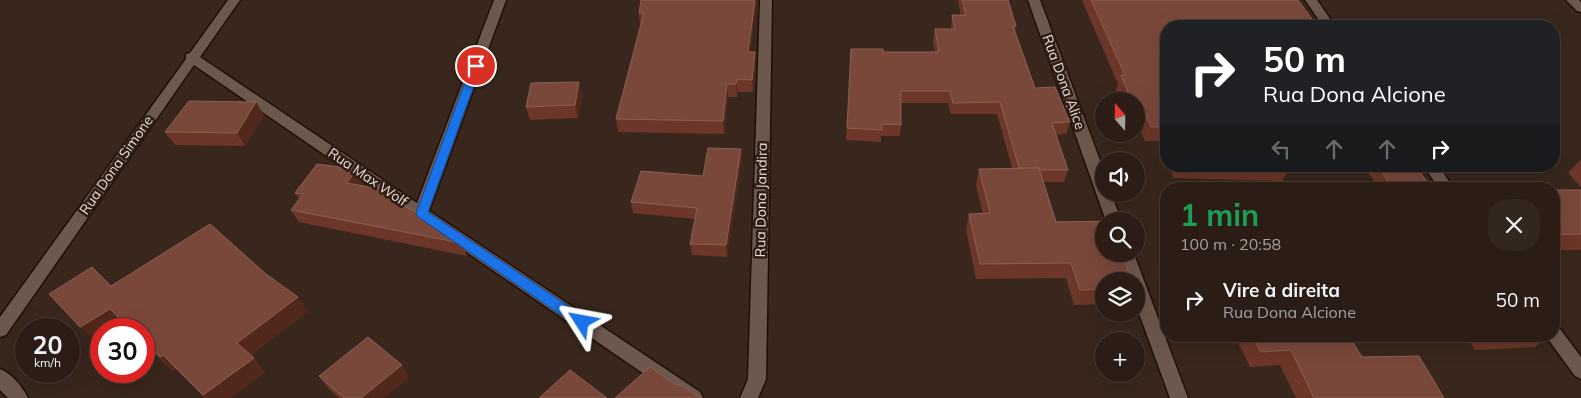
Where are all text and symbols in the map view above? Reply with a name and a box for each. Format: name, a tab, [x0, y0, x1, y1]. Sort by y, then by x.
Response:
street label: Rua Dona Alice	[1038, 32, 1090, 132]
text: 50 m	[1263, 37, 1346, 81]
icon: right	[1180, 40, 1245, 105]
pin	[455, 45, 497, 87]
icon: arrive	[462, 52, 490, 80]
text: Rua Dona Alcione	[1263, 80, 1446, 108]
north arrow	[1095, 92, 1145, 142]
map controls	[1095, 92, 1145, 382]
street label: Rua Dona Simone	[75, 112, 157, 218]
icon: left	[1267, 135, 1295, 163]
icon: ahead	[1320, 135, 1348, 163]
icon: ahead	[1373, 135, 1401, 163]
icon: right	[1426, 135, 1454, 163]
street label: Rua Dona Jandira	[751, 142, 771, 258]
street label: Rua Max Wolf	[325, 144, 411, 210]
button: sound	[1095, 152, 1145, 202]
text: 1 min	[1180, 196, 1259, 234]
button: close	[1488, 199, 1540, 251]
button: search	[1095, 212, 1145, 262]
text: 100 m · 20:58	[1180, 234, 1281, 254]
button: layers	[1095, 272, 1145, 322]
text: Vire à direita	[1223, 278, 1340, 302]
icon: right	[1180, 286, 1208, 314]
text: 50 m	[1496, 288, 1540, 312]
position arrow	[555, 295, 607, 347]
text: Rua Dona Alcione	[1223, 302, 1356, 322]
speed limit sign: 30	[90, 318, 155, 383]
text: 20	[32, 329, 63, 360]
button: +	[1095, 332, 1145, 382]
text: km/h	[34, 355, 61, 370]

